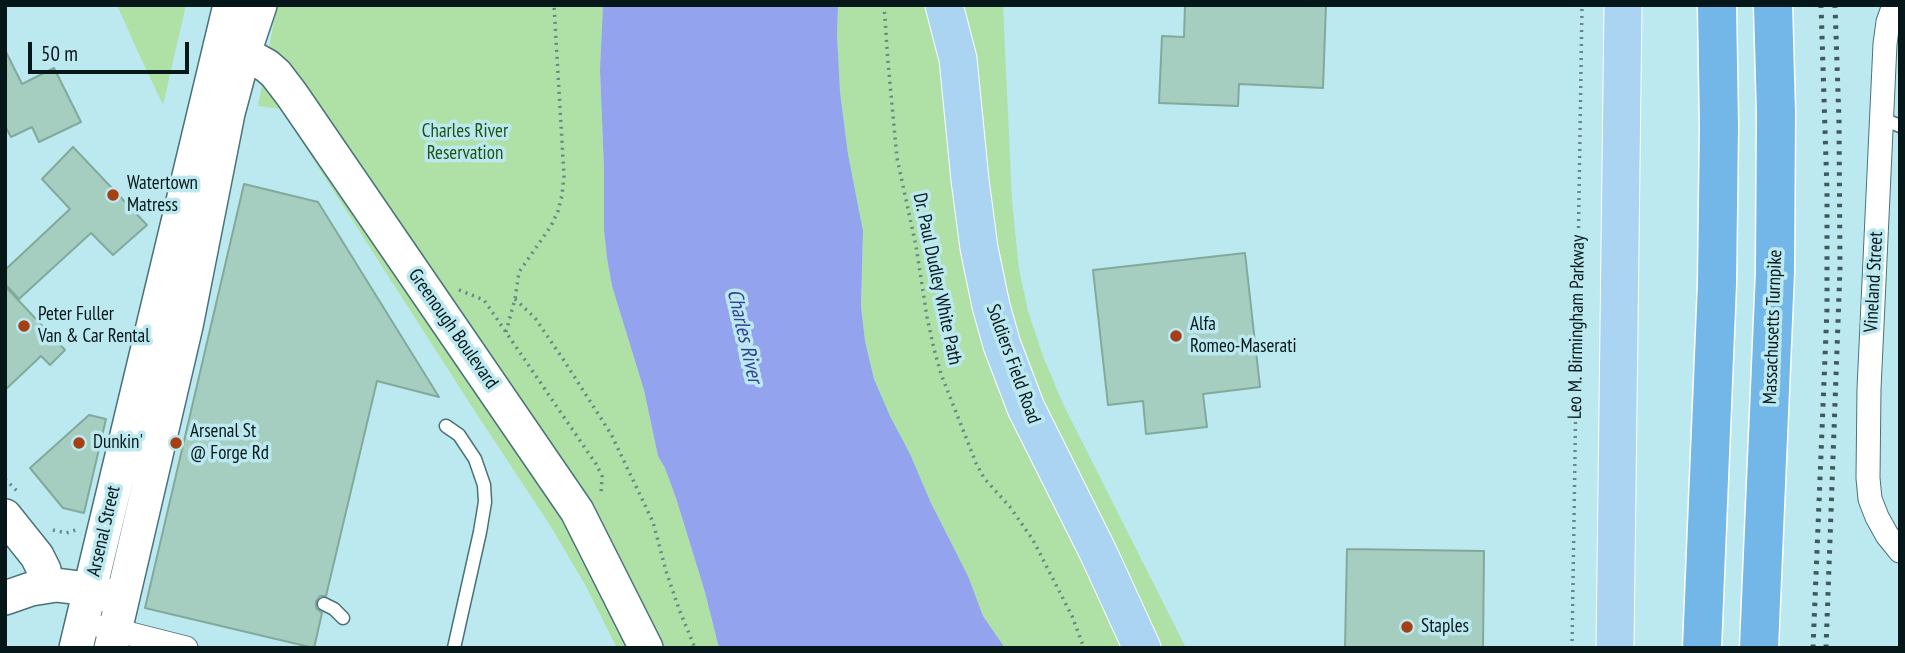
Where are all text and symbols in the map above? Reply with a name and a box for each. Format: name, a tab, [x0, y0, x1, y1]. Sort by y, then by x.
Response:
scale bar	[32, 28, 192, 72]
text: 50 m	[41, 40, 78, 67]
park label: Charles River Reservation	[422, 121, 508, 165]
place label: Watertown Matress	[127, 173, 198, 217]
marker: Watertown Matress	[105, 187, 121, 203]
street label: Dr. Paul Dudley White Path	[908, 191, 966, 367]
street label: Vineland Street	[1860, 231, 1888, 333]
street label: Leo M. Birmingham Parkway	[1564, 235, 1590, 419]
street label: Massachusetts Turnpike	[1759, 249, 1787, 405]
street label: Greenough Boulevard	[403, 265, 503, 393]
water label: Charles River	[721, 287, 767, 385]
street label: Soldiers Field Road	[981, 301, 1045, 427]
place label: Peter Fuller Van & Car Rental	[38, 304, 150, 348]
place label: Alfa Romeo-Maserati	[1190, 314, 1297, 358]
marker: Peter Fuller Van & Car Rental	[16, 318, 32, 334]
marker: Alfa Romeo-Maserati	[1168, 328, 1184, 344]
place label: Arsenal St @ Forge Rd	[190, 421, 269, 465]
place label: Dunkin'	[93, 432, 143, 454]
marker: Dunkin'	[71, 435, 87, 451]
marker: Arsenal St @ Forge Rd	[168, 435, 184, 451]
street label: Arsenal Street	[83, 484, 125, 578]
place label: Staples	[1421, 616, 1469, 638]
marker: Staples	[1399, 619, 1415, 635]

